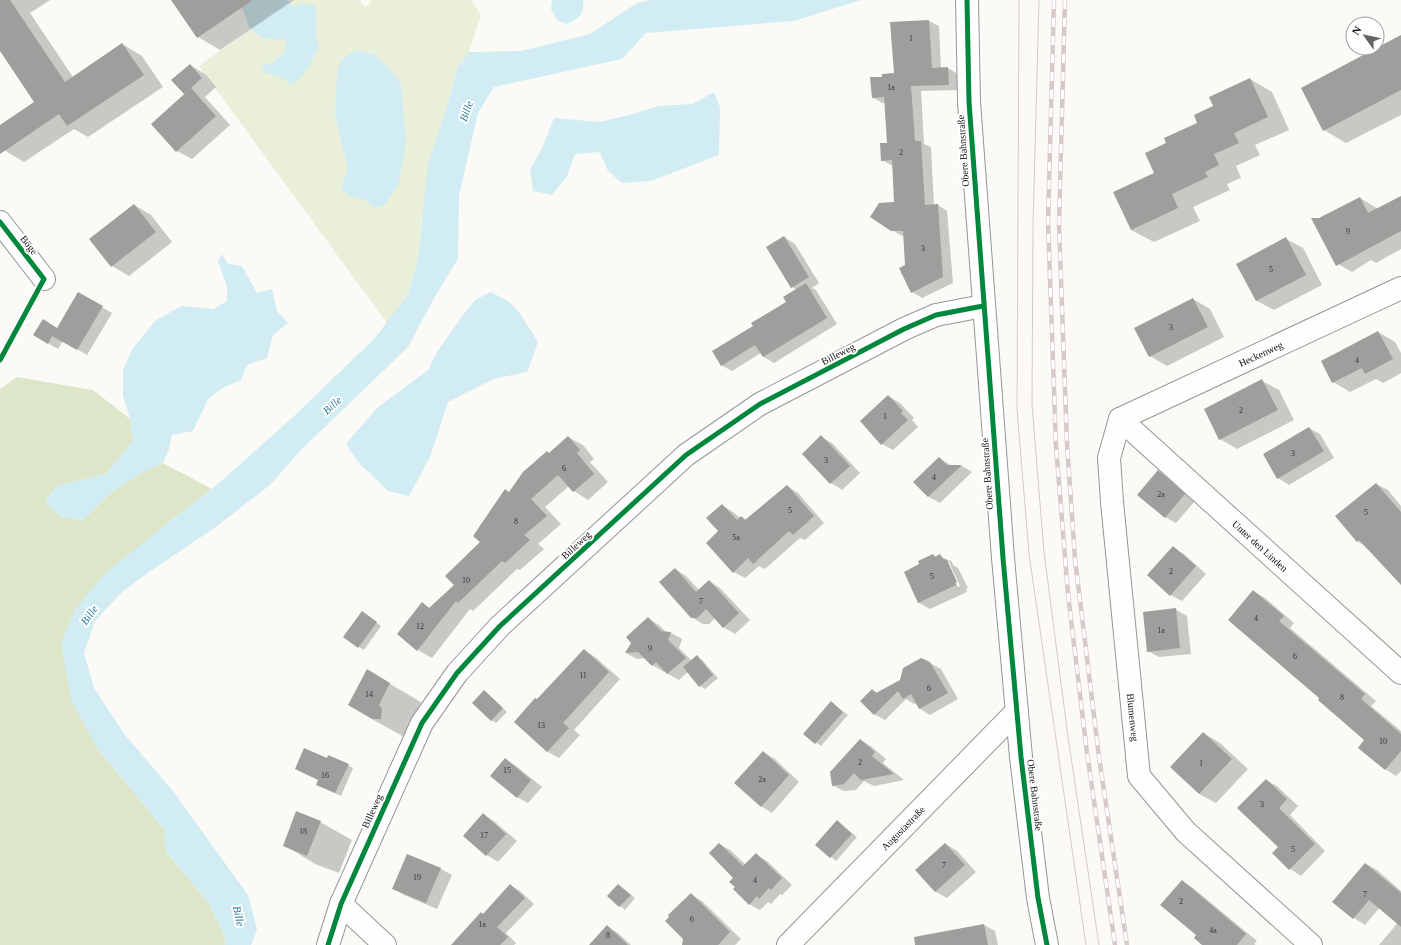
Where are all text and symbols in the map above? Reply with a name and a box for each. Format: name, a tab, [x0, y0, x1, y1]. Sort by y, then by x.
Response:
north arrow	[1345, 16, 1385, 56]
text: N	[1349, 24, 1364, 37]
house number: 1	[909, 34, 913, 43]
house number: 1a	[887, 83, 895, 92]
water label: Bille	[457, 99, 475, 123]
street label: Obere Bahnstraße	[955, 114, 971, 187]
house number: 2	[899, 148, 903, 157]
house number: 9	[1346, 227, 1350, 236]
street label: Böge	[18, 233, 40, 257]
house number: 3	[921, 244, 925, 253]
house number: 5	[1269, 265, 1273, 274]
house number: 3	[1169, 323, 1173, 332]
street label: Heckenweg	[1237, 339, 1284, 368]
street label: Billeweg	[819, 341, 857, 367]
house number: 4	[1355, 356, 1359, 365]
water label: Bille	[320, 394, 344, 416]
house number: 2	[1239, 406, 1243, 415]
house number: 1	[883, 412, 887, 421]
street label: Obere Bahnstraße	[979, 437, 995, 510]
house number: 3	[1291, 449, 1295, 458]
house number: 3	[824, 456, 828, 465]
house number: 6	[562, 464, 566, 473]
house number: 4	[932, 473, 936, 482]
house number: 2a	[1157, 490, 1165, 499]
house number: 5	[788, 506, 792, 515]
house number: 5	[1364, 508, 1368, 517]
house number: 8	[514, 517, 518, 526]
street label: Unter den Linden	[1230, 518, 1290, 573]
street label: Billeweg	[559, 529, 593, 561]
house number: 5a	[732, 533, 740, 542]
house number: 2	[1169, 567, 1173, 576]
house number: 5	[930, 572, 934, 581]
house number: 10	[462, 576, 470, 585]
house number: 7	[699, 597, 703, 606]
water label: Bille	[78, 603, 100, 627]
house number: 4	[1254, 614, 1258, 623]
house number: 12	[416, 622, 424, 631]
house number: 1a	[1157, 626, 1165, 635]
house number: 9	[648, 644, 652, 653]
house number: 6	[1293, 652, 1297, 661]
house number: 11	[579, 671, 587, 680]
house number: 6	[927, 684, 931, 693]
house number: 14	[365, 690, 373, 699]
street label: Blumenweg	[1125, 693, 1141, 742]
house number: 8	[1340, 693, 1344, 702]
house number: 13	[537, 721, 545, 730]
house number: 10	[1379, 737, 1387, 746]
house number: 2	[858, 758, 862, 767]
street label: Obere Bahnstraße	[1025, 759, 1045, 832]
house number: 1	[1199, 759, 1203, 768]
house number: 15	[503, 766, 511, 775]
house number: 16	[321, 771, 329, 780]
house number: 2a	[758, 775, 766, 784]
street label: Billeweg	[360, 792, 384, 830]
house number: 3	[1260, 800, 1264, 809]
street label: Augustastraße	[879, 803, 927, 852]
house number: 18	[299, 827, 307, 836]
house number: 17	[480, 831, 488, 840]
house number: 5	[1291, 845, 1295, 854]
house number: 7	[942, 861, 946, 870]
house number: 19	[413, 873, 421, 882]
house number: 4	[753, 876, 757, 885]
house number: 7	[1363, 890, 1367, 899]
house number: 2	[1179, 897, 1183, 906]
water label: Bille	[231, 905, 247, 928]
house number: 6	[690, 915, 694, 924]
house number: 1a	[478, 920, 486, 929]
house number: 4a	[1209, 926, 1217, 935]
house number: 8	[606, 931, 610, 940]

